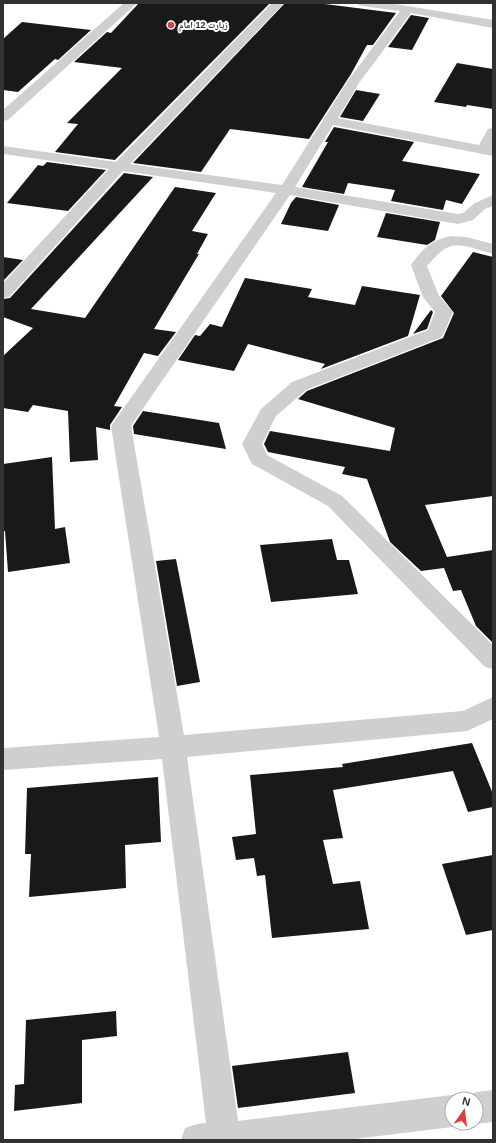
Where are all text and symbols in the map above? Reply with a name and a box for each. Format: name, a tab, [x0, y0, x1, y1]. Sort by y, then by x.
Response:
marker: زیارت 12 امام	[166, 20, 176, 30]
place label: زیارت 12 امام	[179, 20, 228, 32]
north arrow	[444, 1091, 484, 1131]
text: N	[461, 1095, 472, 1108]

